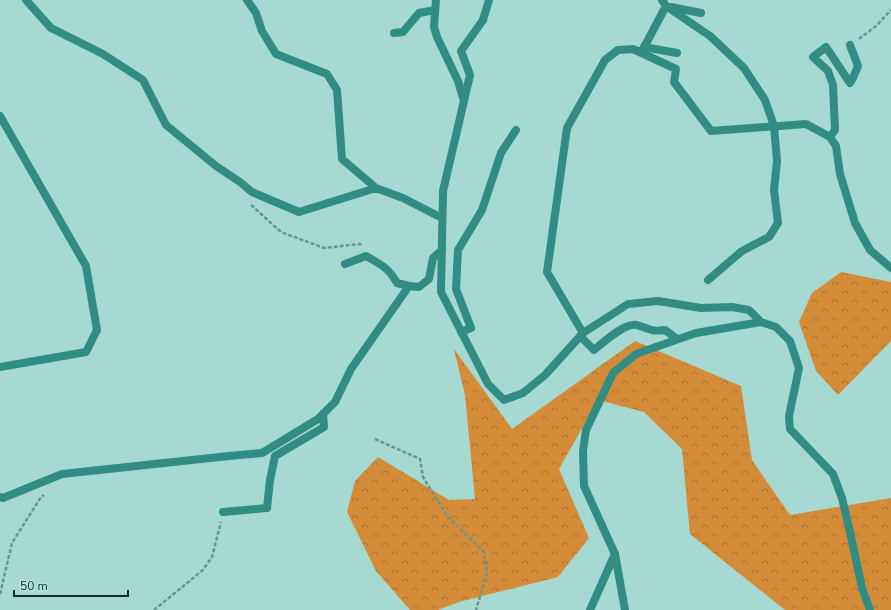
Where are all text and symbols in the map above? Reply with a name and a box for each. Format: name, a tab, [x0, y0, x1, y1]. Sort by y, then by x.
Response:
scale bar	[14, 572, 128, 598]
text: 50 m	[20, 578, 48, 594]

